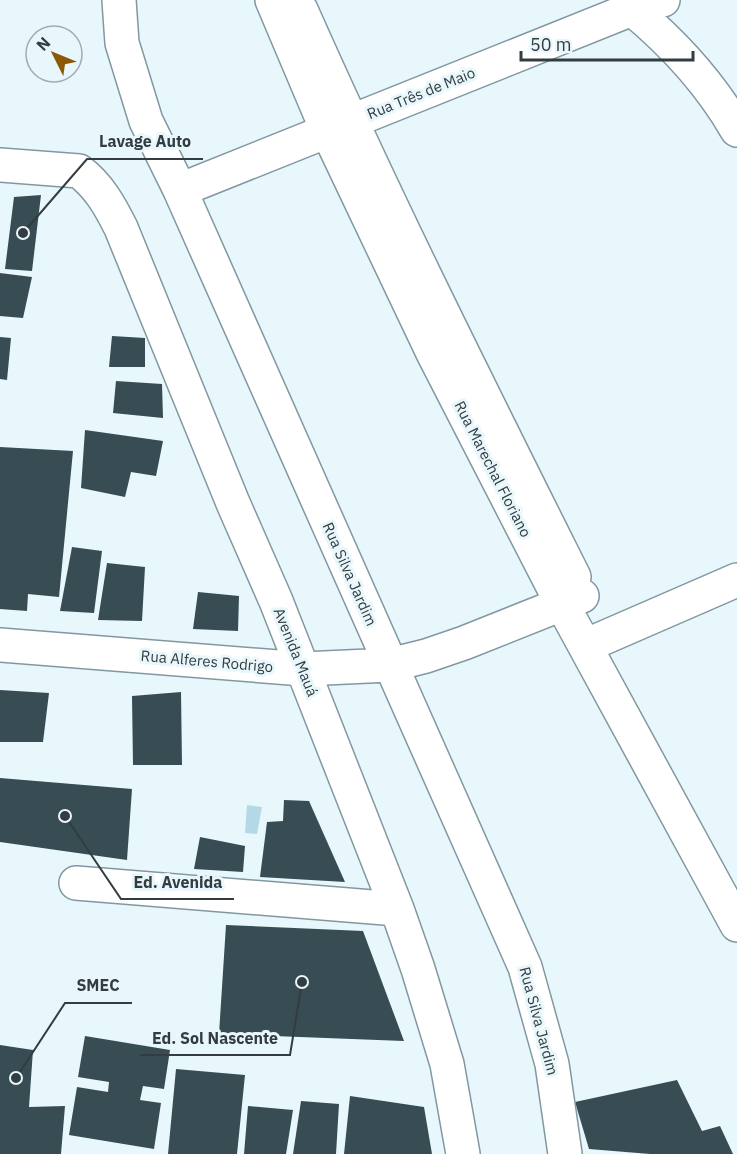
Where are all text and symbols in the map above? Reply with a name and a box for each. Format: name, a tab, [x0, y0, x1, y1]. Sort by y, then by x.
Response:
north arrow	[24, 24, 84, 84]
scale bar	[521, 24, 694, 62]
text: N	[32, 33, 54, 55]
text: 50 m	[530, 33, 572, 56]
street label: Rua Três de Maio	[364, 63, 478, 123]
callout: Lavage Auto	[87, 125, 203, 159]
text: Lavage Auto	[99, 131, 191, 151]
street label: Rua Marechal Floriano	[450, 398, 536, 540]
street label: Rua Silva Jardim	[319, 519, 381, 629]
street label: Avenida Mauá	[270, 605, 322, 699]
street label: Rua Alferes Rodrigo	[140, 646, 274, 676]
callout: Ed. Avenida	[121, 865, 234, 899]
text: Ed. Avenida	[134, 872, 222, 892]
street label: Rua Silva Jardim	[515, 965, 563, 1077]
callout: SMEC	[65, 969, 132, 1003]
text: SMEC	[76, 975, 120, 995]
callout: Ed. Sol Nascente	[140, 1021, 290, 1055]
text: Ed. Sol Nascente	[152, 1028, 278, 1048]

